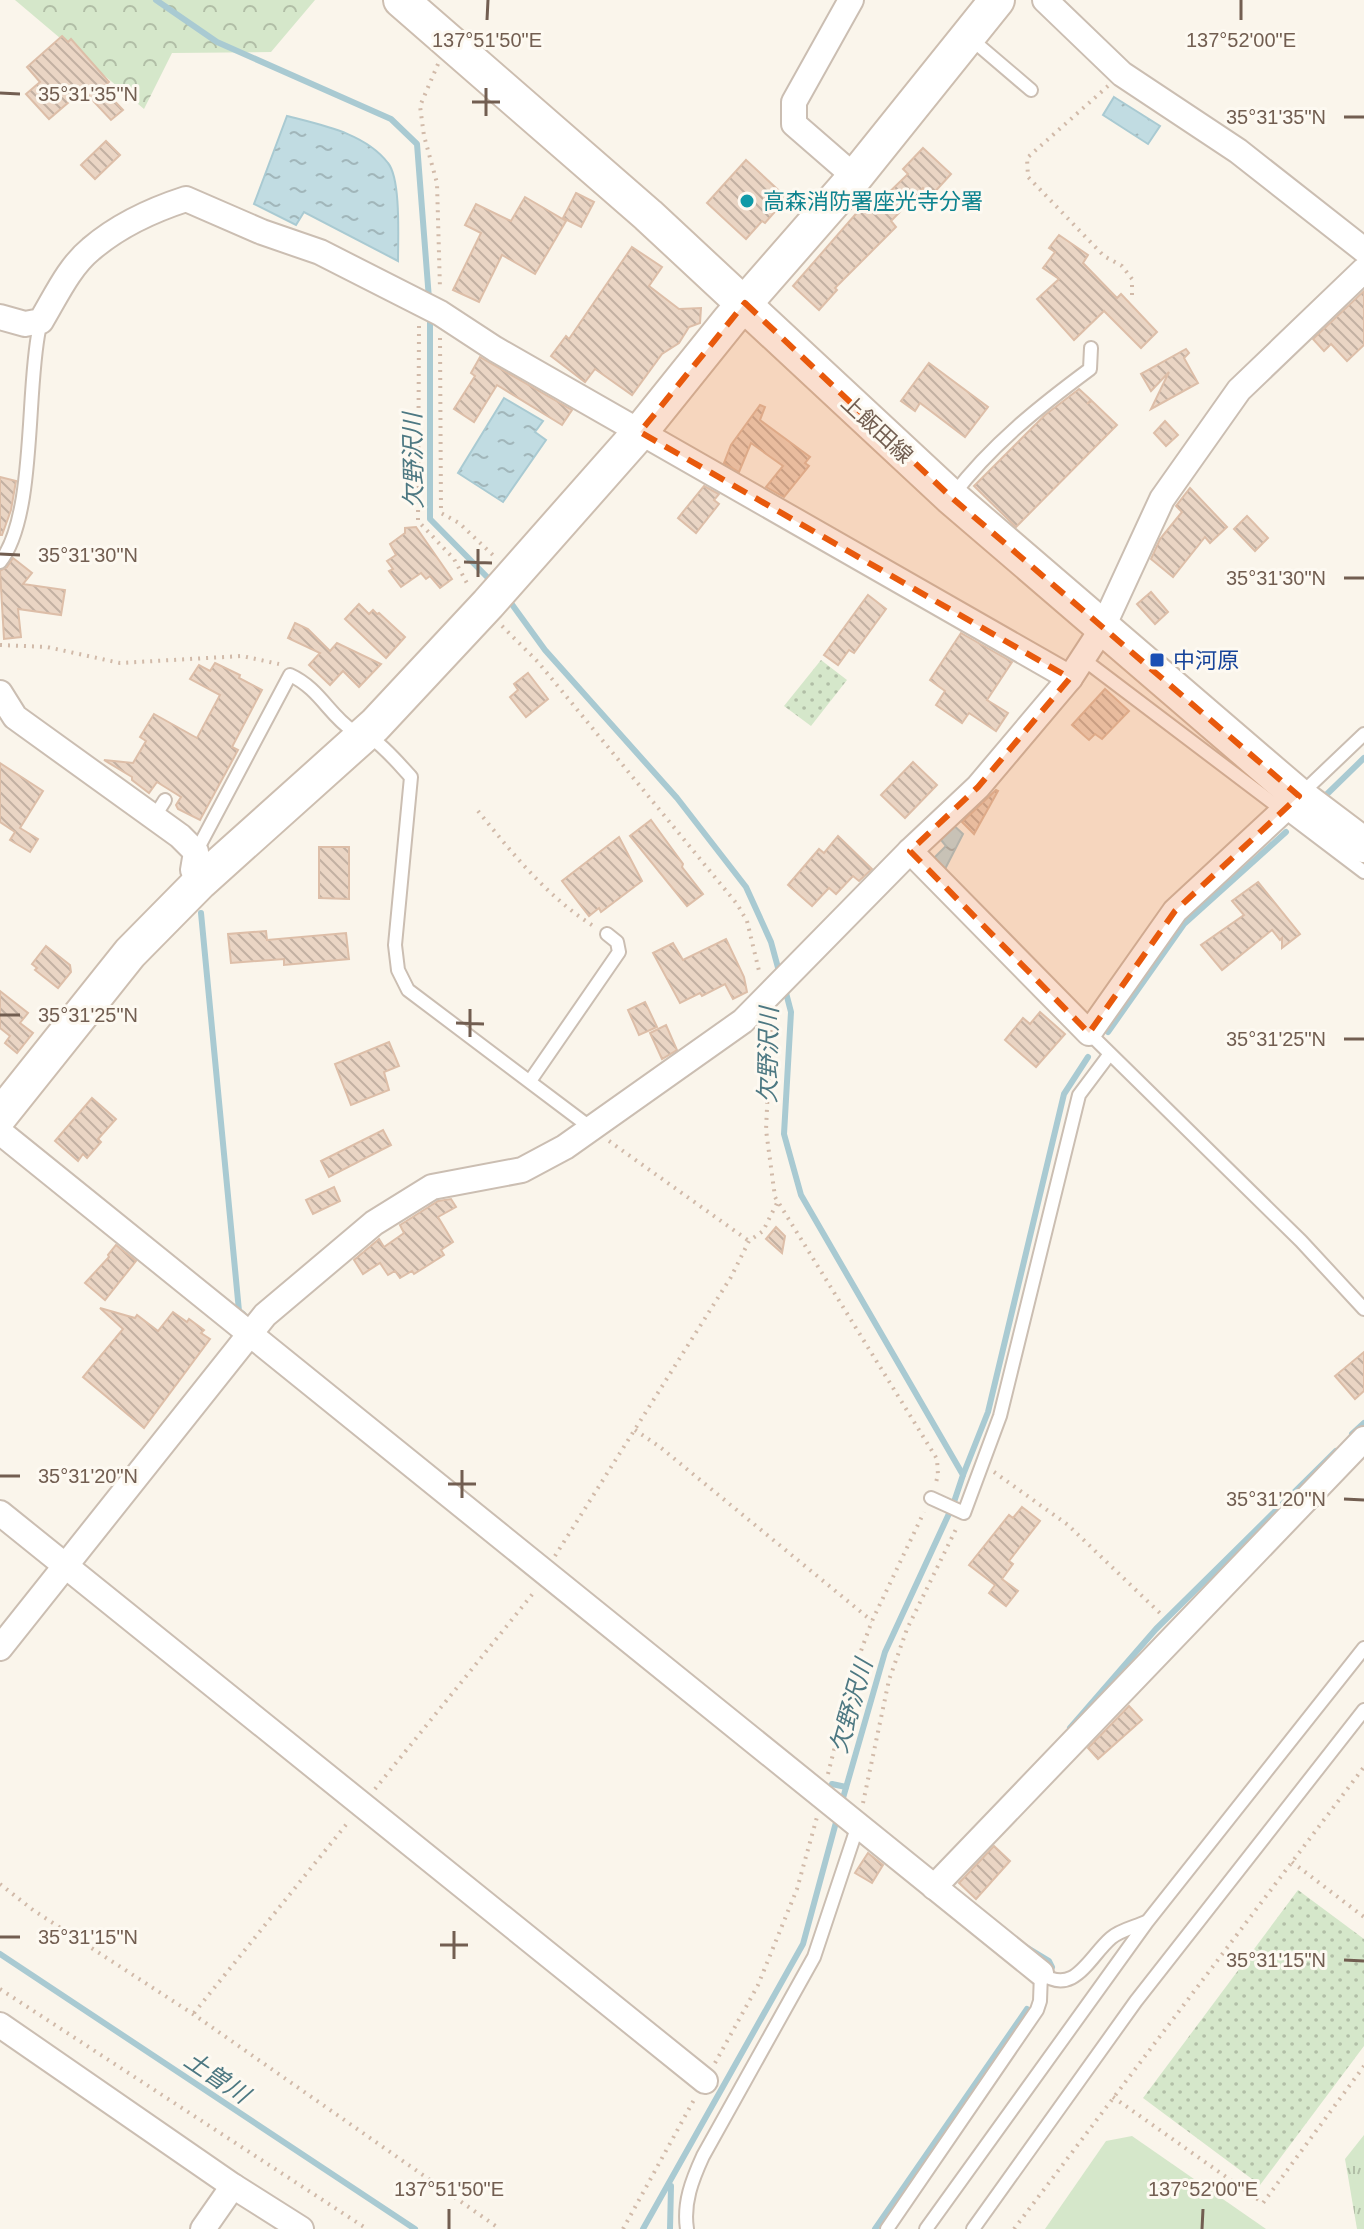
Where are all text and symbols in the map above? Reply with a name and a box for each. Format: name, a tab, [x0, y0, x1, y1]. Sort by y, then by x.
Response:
text: 137°51'50"E	[432, 29, 542, 51]
text: 137°52'00"E	[1186, 29, 1296, 51]
text: 35°31'35"N	[38, 83, 138, 105]
text: 35°31'35"N	[1226, 106, 1326, 128]
place label: 高森消防署座光寺分署	[763, 189, 983, 214]
marker: 高森消防署座光寺分署	[738, 192, 756, 210]
street label: 上飯田線	[836, 390, 918, 468]
water label: 欠野沢川	[399, 410, 427, 509]
text: 35°31'30"N	[38, 544, 138, 566]
text: 35°31'30"N	[1226, 567, 1326, 589]
place label: 中河原	[1173, 648, 1239, 673]
marker: 中河原	[1148, 651, 1166, 669]
text: 35°31'25"N	[38, 1004, 138, 1026]
water label: 欠野沢川	[754, 1004, 782, 1103]
text: 35°31'25"N	[1226, 1028, 1326, 1050]
text: 35°31'20"N	[38, 1465, 138, 1487]
text: 35°31'20"N	[1226, 1488, 1326, 1510]
water label: 欠野沢川	[825, 1653, 878, 1756]
text: 35°31'15"N	[38, 1926, 138, 1948]
text: 35°31'15"N	[1226, 1949, 1326, 1971]
water label: 土曽川	[180, 2046, 257, 2110]
text: 137°51'50"E	[394, 2178, 504, 2200]
text: 137°52'00"E	[1148, 2178, 1258, 2200]

